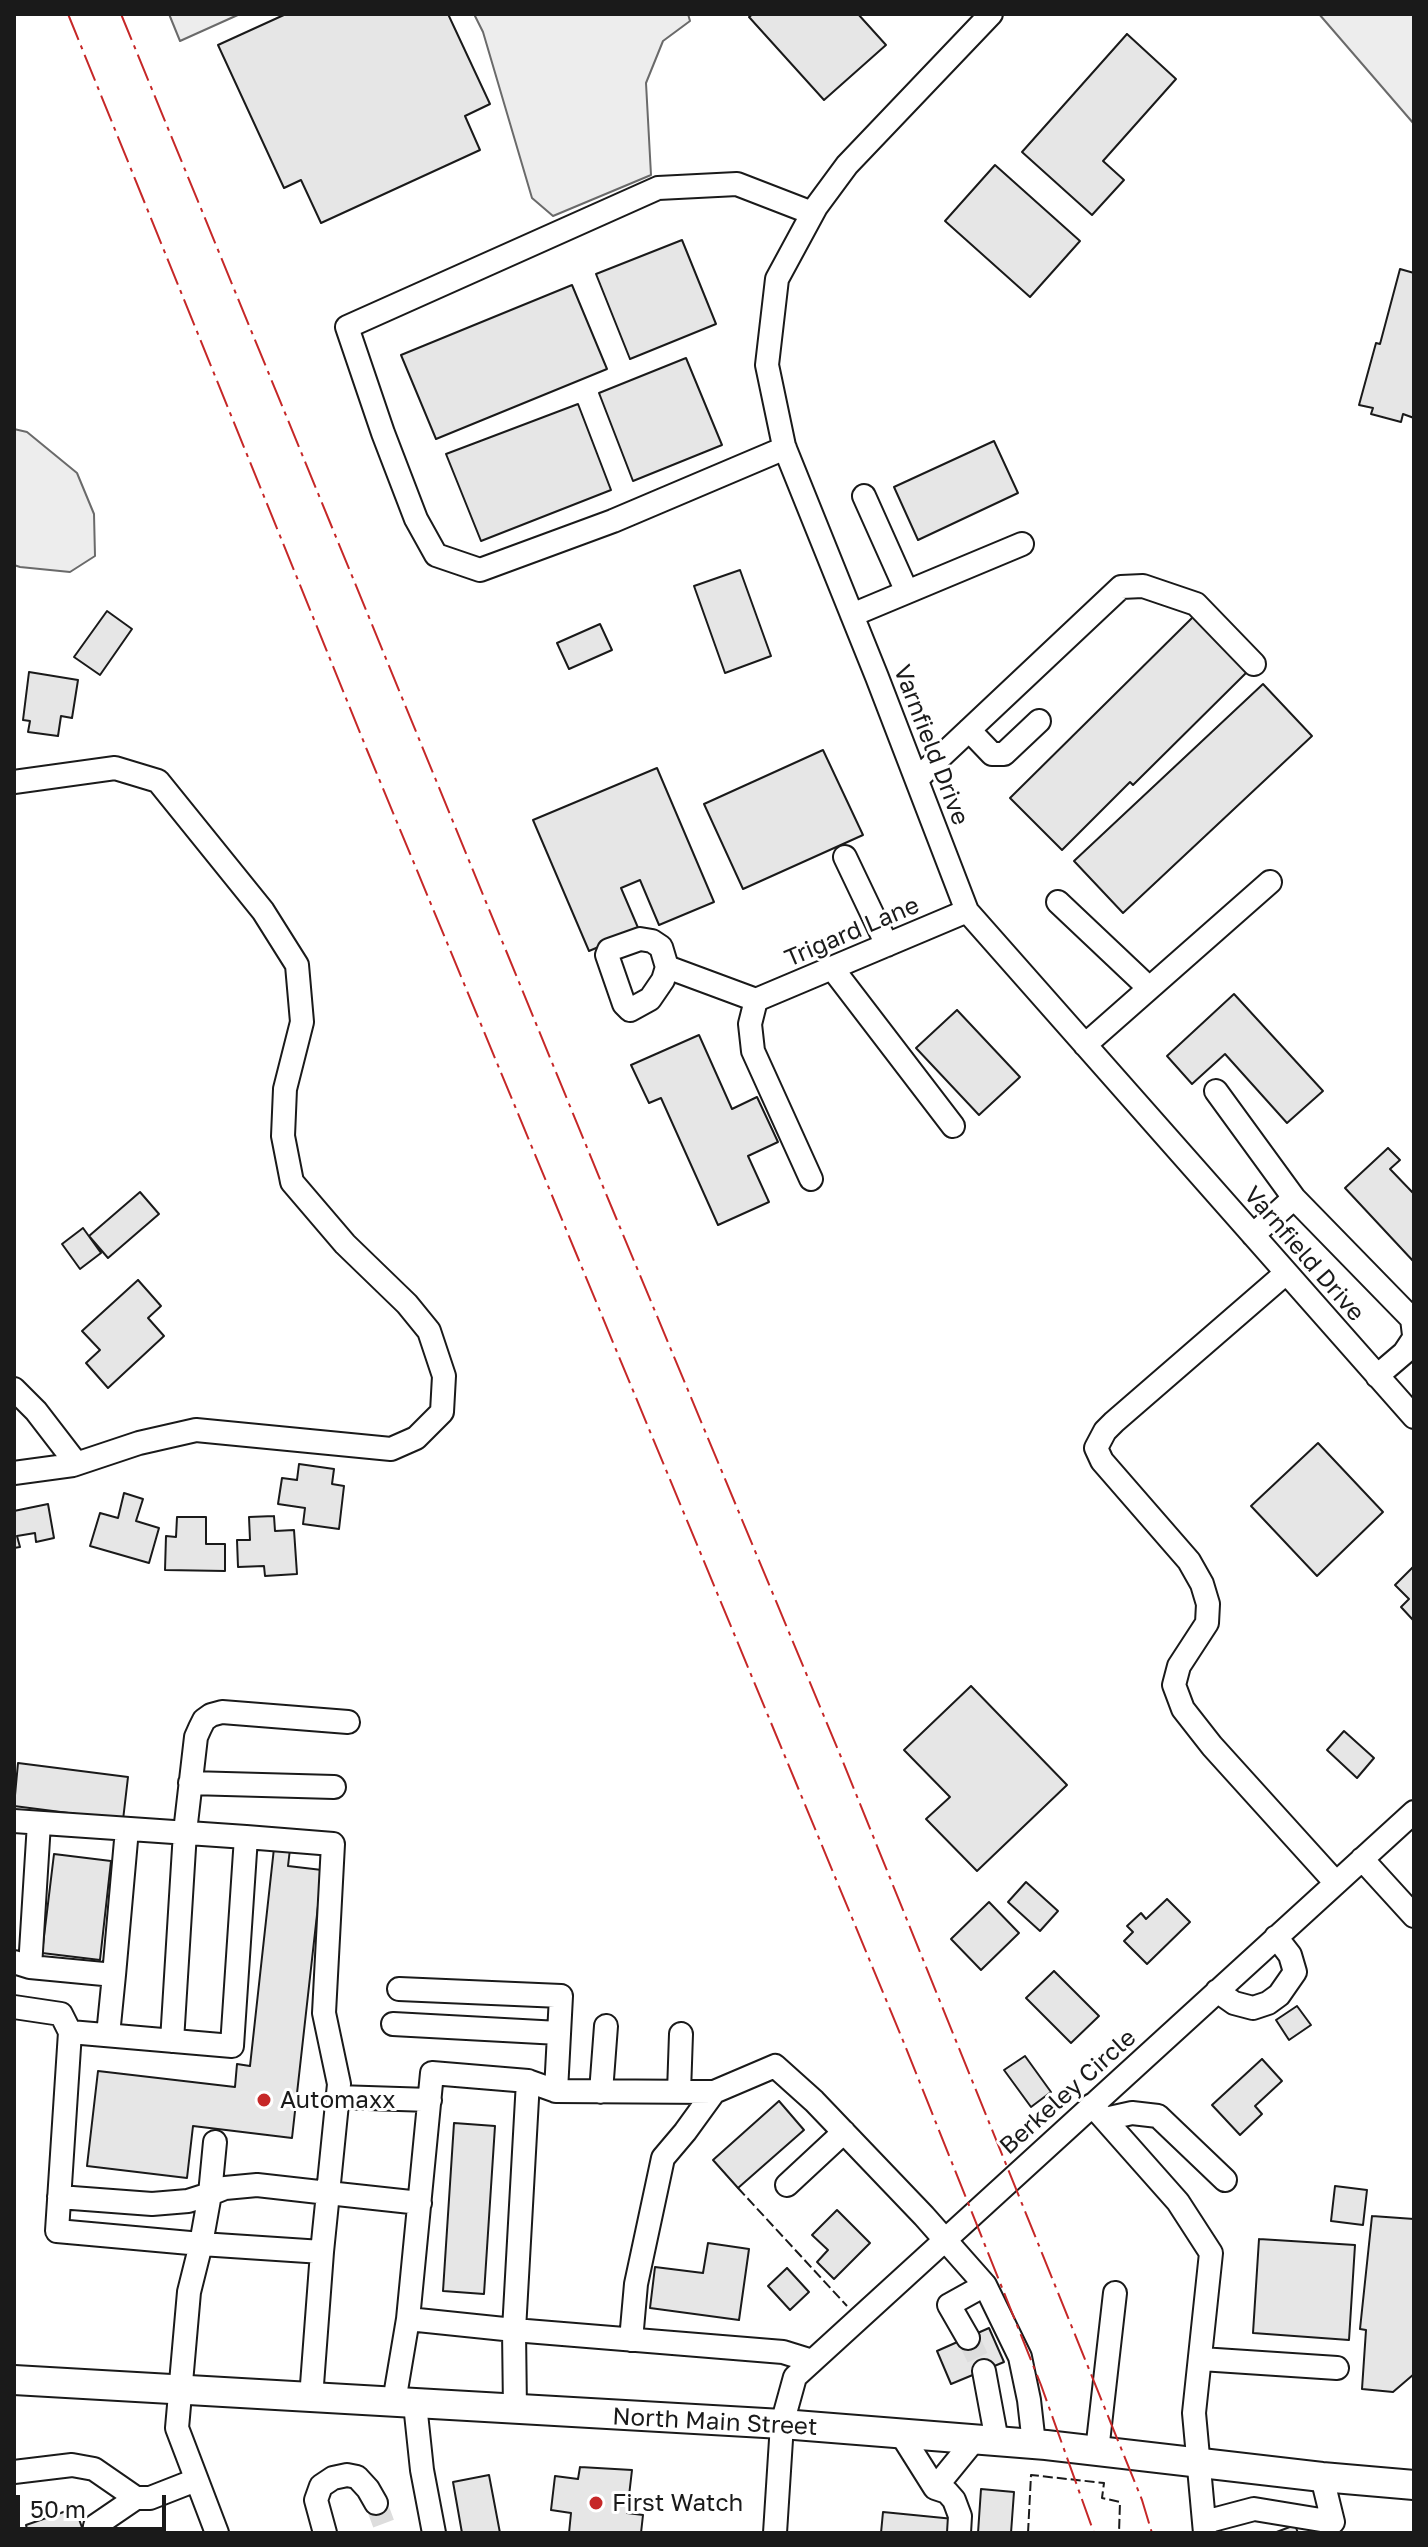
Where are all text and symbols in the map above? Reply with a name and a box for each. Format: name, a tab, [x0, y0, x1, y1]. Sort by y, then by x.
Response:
street label: Varnfield Drive	[887, 661, 975, 829]
street label: Trigard Lane	[781, 891, 923, 973]
street label: Varnfield Drive	[1238, 1181, 1370, 1327]
street label: Berkeley Circle	[994, 2023, 1142, 2161]
place label: Automaxx	[280, 2086, 396, 2114]
marker: Automaxx	[255, 2091, 273, 2109]
street label: North Main Street	[612, 2402, 818, 2442]
scale bar	[20, 2479, 170, 2529]
place label: First Watch	[612, 2489, 743, 2517]
text: 50 m	[30, 2494, 86, 2523]
marker: First Watch	[587, 2494, 605, 2512]

